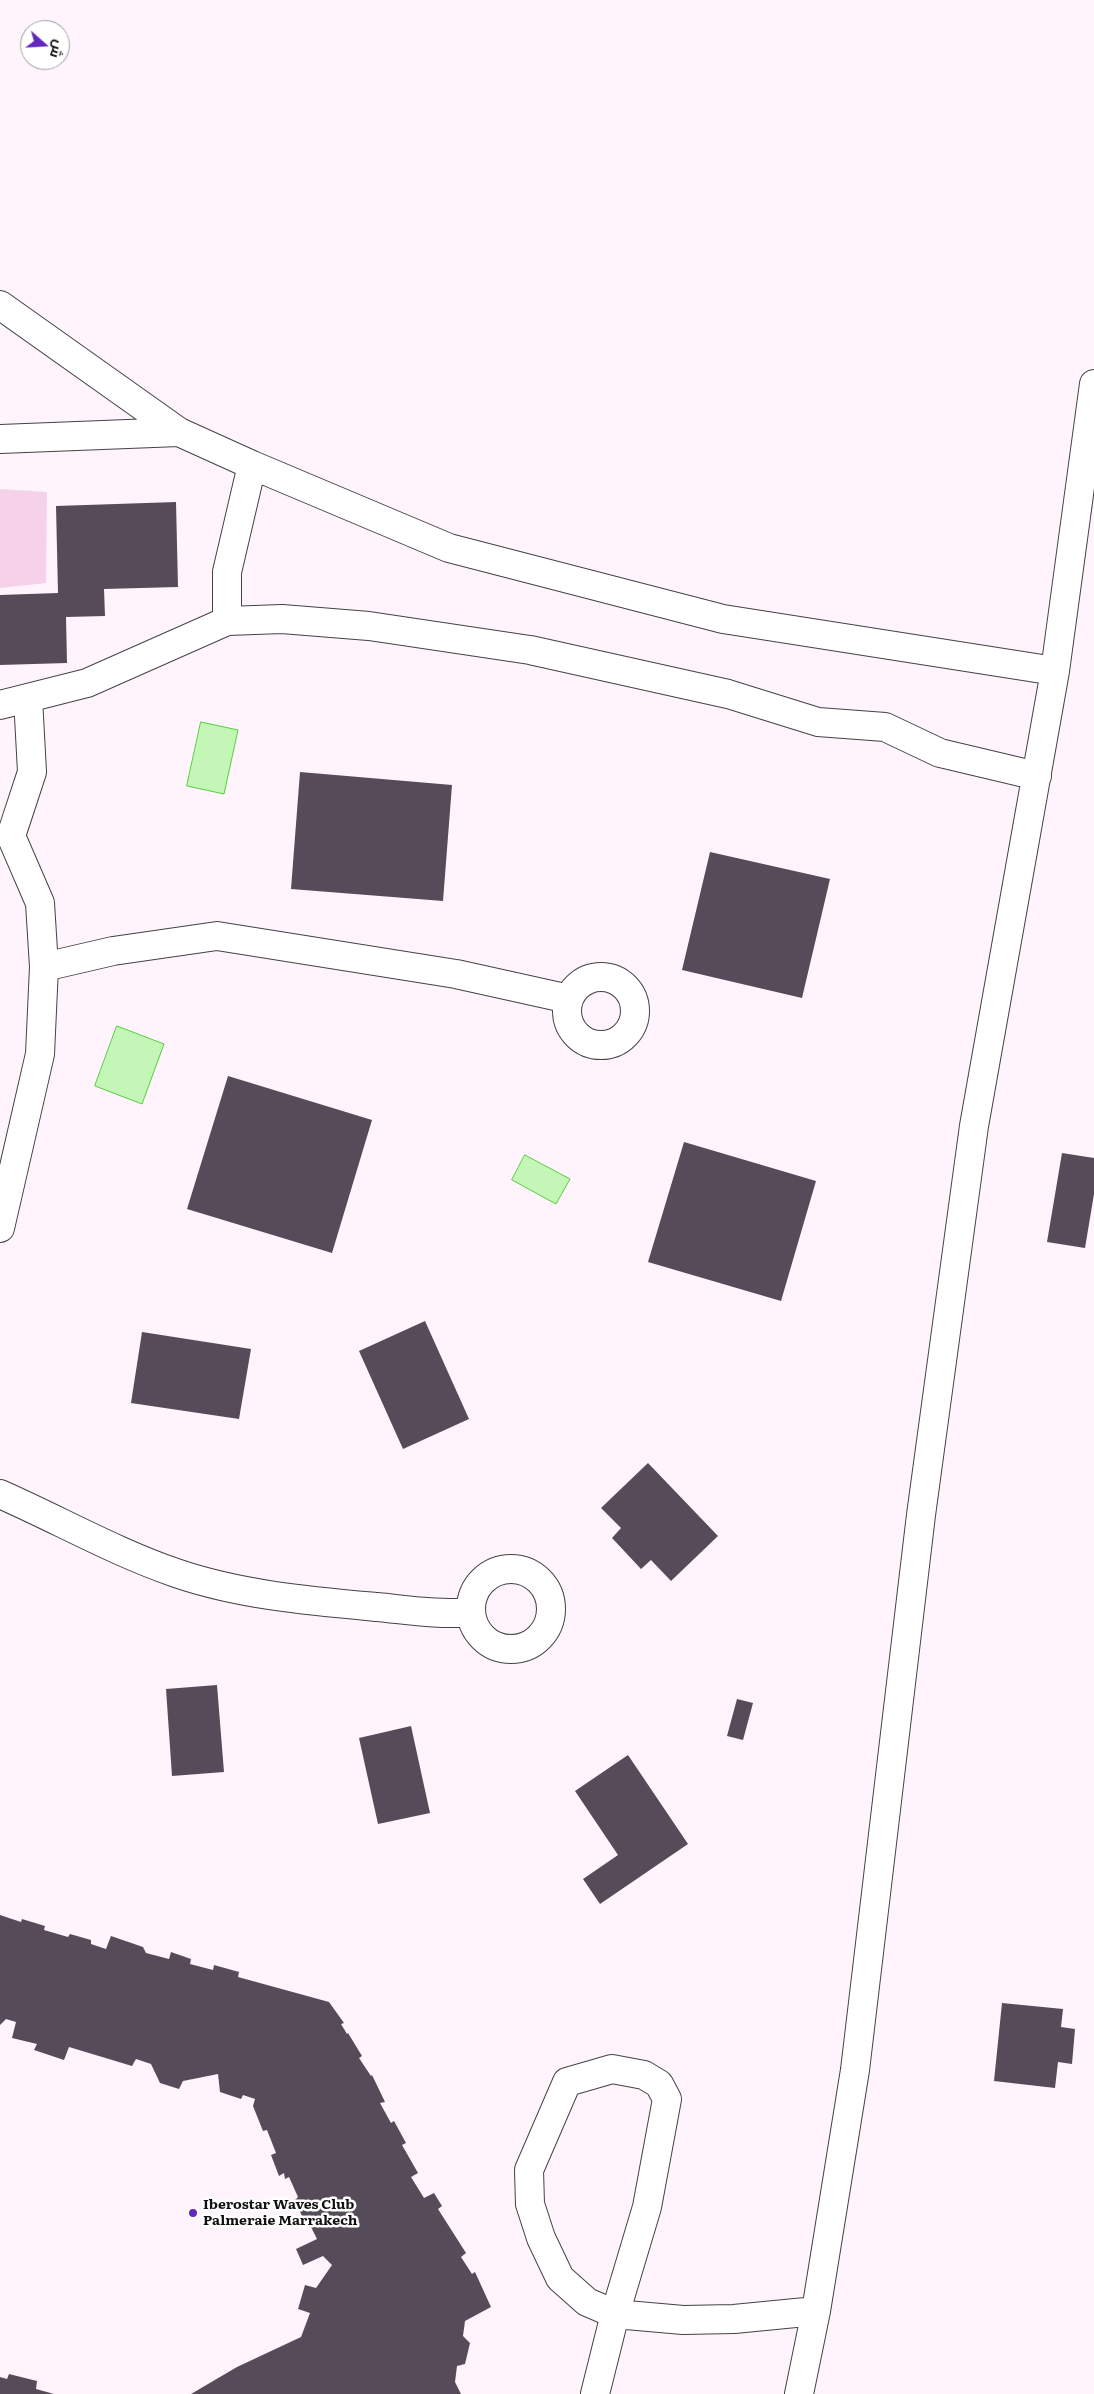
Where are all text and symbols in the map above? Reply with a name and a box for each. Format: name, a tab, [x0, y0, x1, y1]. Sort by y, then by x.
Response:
north arrow	[20, 20, 70, 70]
text: ش	[46, 38, 71, 61]
place label: Iberostar Waves Club Palmeraie Marrakech	[203, 2197, 357, 2230]
marker: Iberostar Waves Club Palmeraie Marrakech	[187, 2207, 199, 2219]

